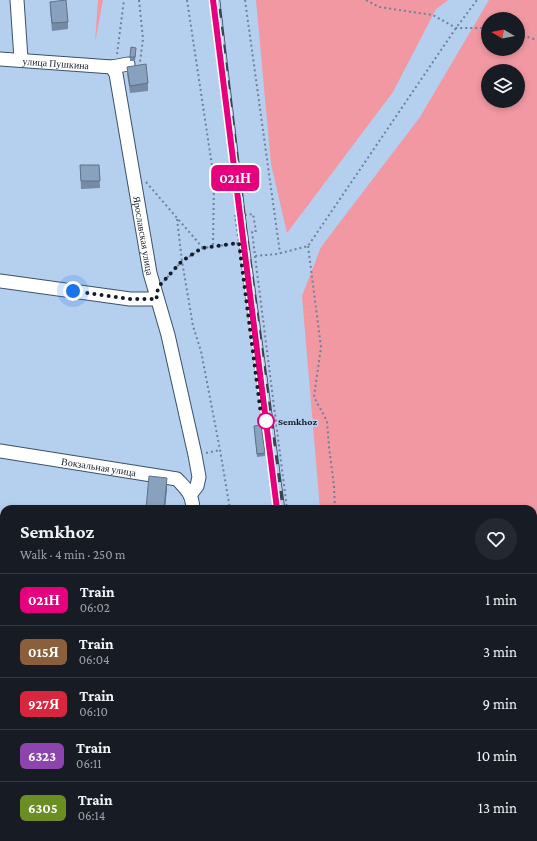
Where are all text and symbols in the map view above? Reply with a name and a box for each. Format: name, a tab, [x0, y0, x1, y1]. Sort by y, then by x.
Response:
north arrow	[481, 12, 525, 56]
map controls	[481, 12, 525, 108]
street label: улица Пушкина	[22, 56, 90, 71]
button: layers	[481, 64, 525, 108]
line badge: 021Н	[207, 165, 263, 191]
text: 021Н	[219, 170, 251, 186]
street label: Ярославская улица	[131, 195, 155, 277]
your location	[63, 281, 83, 301]
marker: Semkhoz	[257, 412, 275, 430]
place label: Semkhoz	[278, 416, 317, 427]
street label: Вокзальная улица	[61, 456, 137, 479]
button: heart	[475, 518, 517, 560]
text: Semkhoz	[20, 521, 94, 542]
text: Walk · 4 min · 250 m	[20, 547, 125, 562]
text: Train	[80, 584, 115, 600]
text: 021Н	[28, 592, 60, 608]
text: 1 min	[485, 592, 517, 608]
text: 06:02	[80, 600, 110, 615]
text: Train	[79, 636, 114, 652]
text: 015Я	[28, 644, 59, 660]
text: 3 min	[483, 644, 517, 660]
text: 06:04	[79, 652, 110, 667]
text: Train	[79, 688, 114, 704]
text: 927Я	[28, 696, 59, 712]
text: 9 min	[483, 696, 517, 712]
text: 06:10	[79, 704, 108, 719]
text: Train	[76, 740, 111, 756]
text: 6323	[28, 748, 56, 764]
text: 10 min	[477, 748, 517, 764]
text: 06:11	[76, 756, 102, 771]
text: Train	[78, 792, 113, 808]
text: 6305	[28, 800, 58, 816]
text: 13 min	[478, 800, 517, 816]
text: 06:14	[78, 808, 106, 823]

